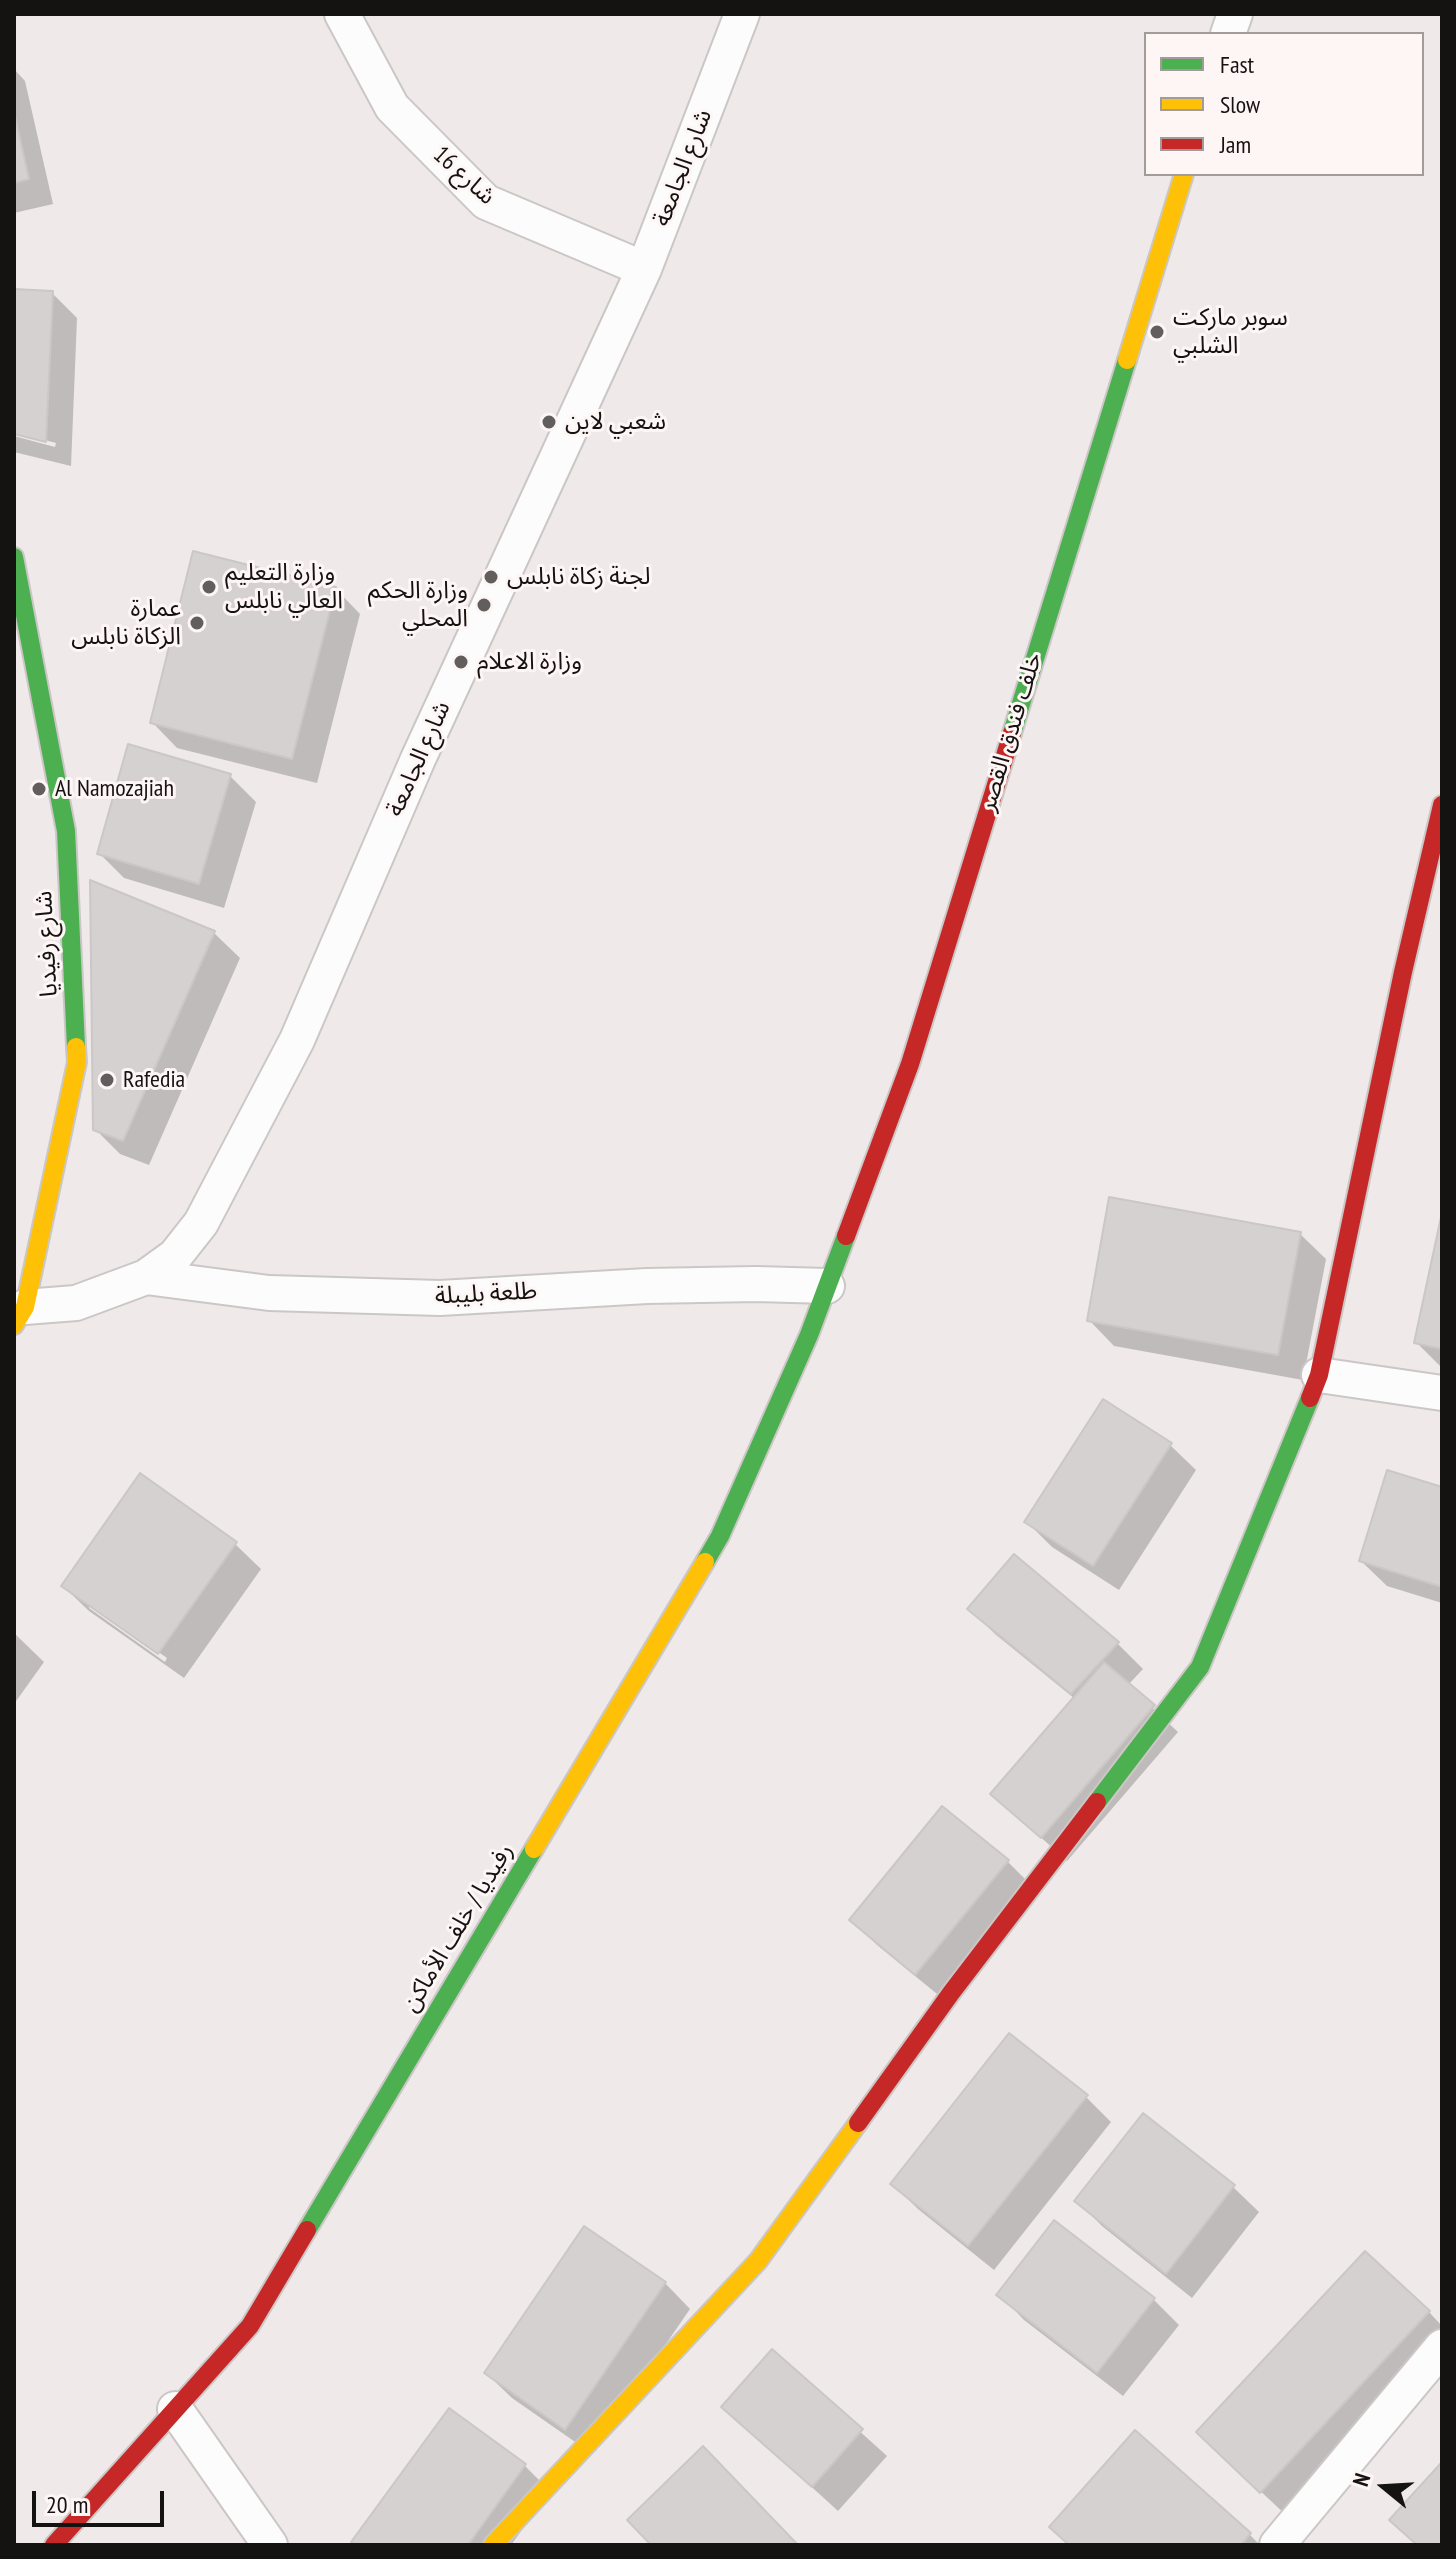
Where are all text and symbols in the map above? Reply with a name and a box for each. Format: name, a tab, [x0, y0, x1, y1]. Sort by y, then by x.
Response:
legend	[1144, 32, 1424, 176]
text: Fast	[1220, 49, 1254, 80]
text: Slow	[1220, 89, 1260, 120]
street label: شارع الجامعة	[648, 105, 718, 231]
text: Jam	[1220, 129, 1251, 160]
street label: شارع 16	[427, 141, 501, 211]
place label: سوبر ماركت الشلبي	[1173, 304, 1288, 360]
marker: سوبر ماركت الشلبي	[1148, 323, 1166, 341]
place label: شعبي لاين	[565, 408, 666, 436]
marker: شعبي لاين	[540, 413, 558, 431]
place label: وزارة التعليم العالي نابلس	[225, 559, 343, 615]
place label: لجنة زكاة نابلس	[507, 563, 651, 591]
marker: لجنة زكاة نابلس	[482, 568, 500, 586]
place label: وزارة الحكم المحلي	[368, 577, 468, 633]
marker: وزارة التعليم العالي نابلس	[200, 578, 218, 596]
place label: عمارة الزكاة نابلس	[71, 595, 181, 651]
marker: وزارة الحكم المحلي	[475, 596, 493, 614]
marker: عمارة الزكاة نابلس	[188, 614, 206, 632]
place label: وزارة الاعلام	[477, 648, 582, 676]
street label: خلف فندق القصر	[973, 649, 1049, 815]
marker: وزارة الاعلام	[452, 653, 470, 671]
street label: شارع الجامعة	[381, 697, 457, 821]
place label: Al Namozajiah	[55, 775, 174, 803]
marker: Al Namozajiah	[30, 780, 48, 798]
street label: شارع رفيديا	[30, 890, 64, 998]
place label: Rafedia	[123, 1066, 185, 1094]
marker: Rafedia	[98, 1071, 116, 1089]
street label: طلعة بليبلة	[434, 1277, 538, 1311]
street label: رفيديا / خلف الأماكن	[396, 1839, 520, 2017]
north arrow	[1344, 2447, 1424, 2527]
text: N	[1346, 2470, 1376, 2490]
scale bar	[36, 2475, 168, 2525]
text: 20 m	[46, 2489, 88, 2520]

